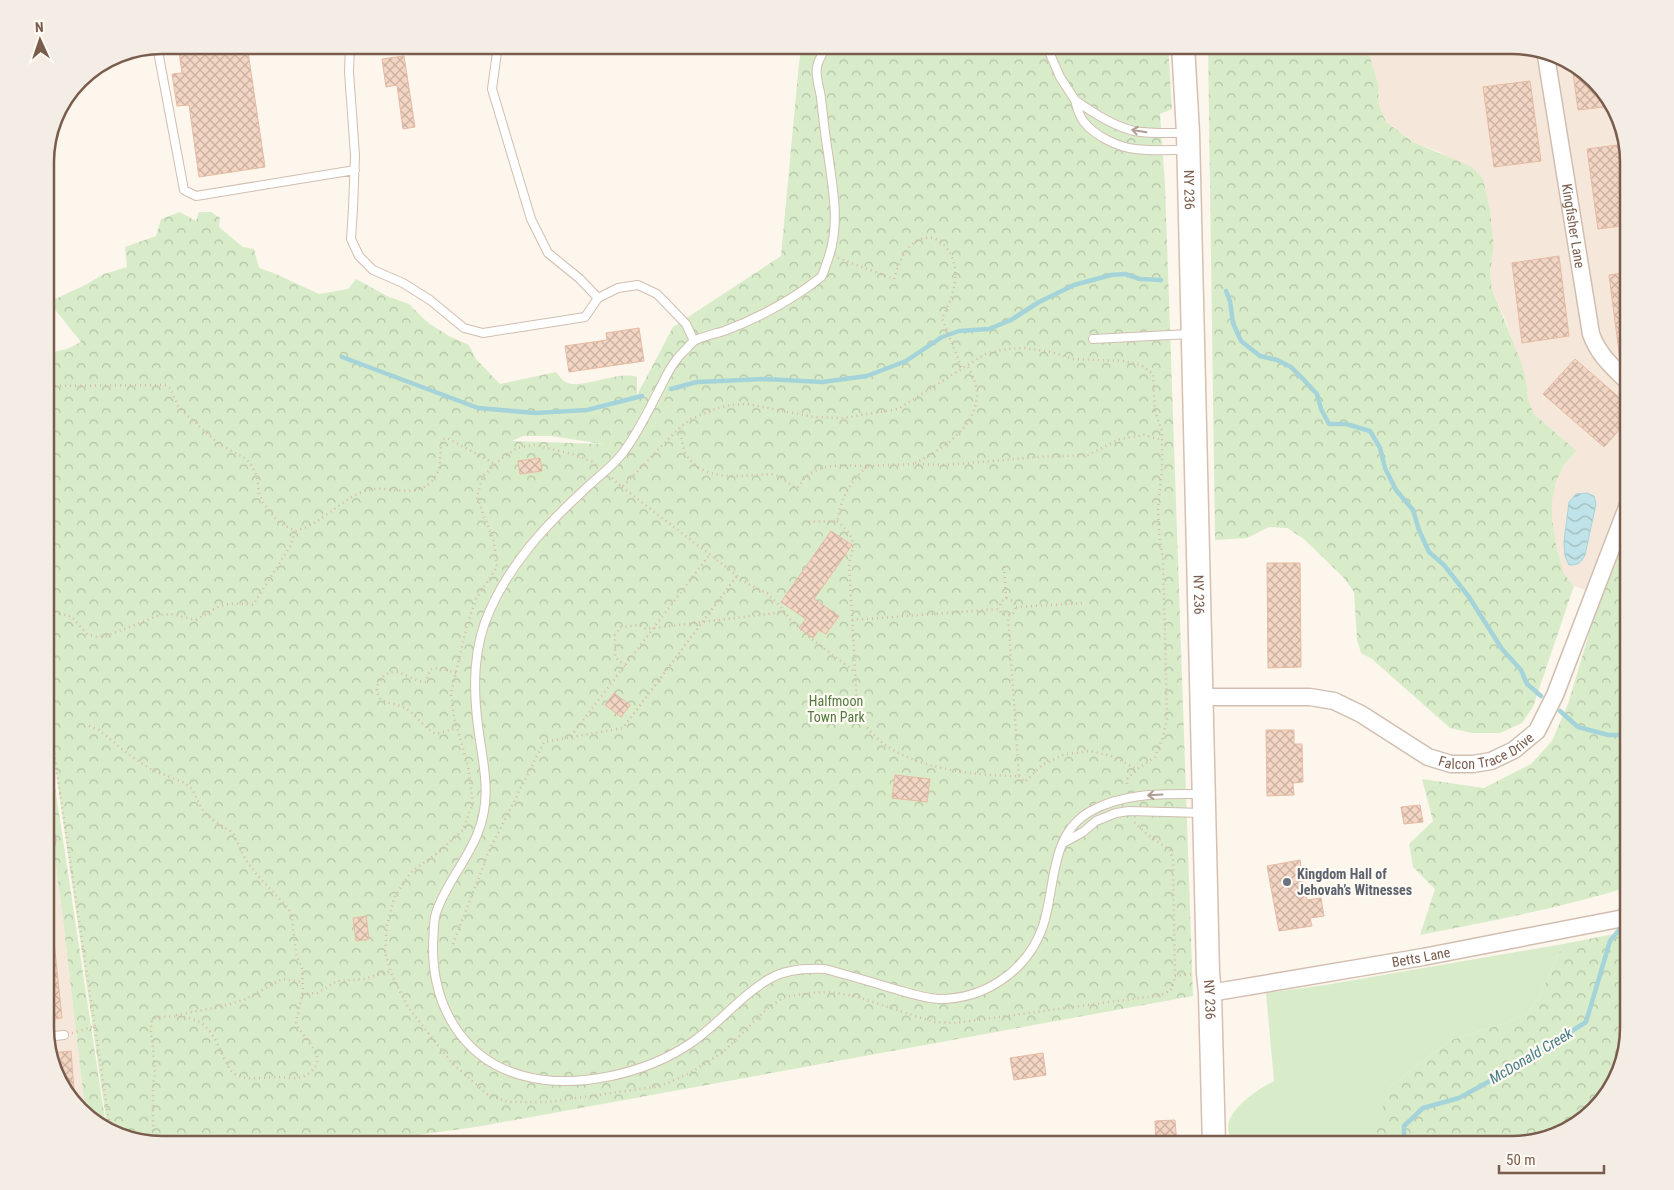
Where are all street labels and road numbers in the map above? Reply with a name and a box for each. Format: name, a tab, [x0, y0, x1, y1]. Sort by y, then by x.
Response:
street label: NY 236	[1181, 170, 1198, 210]
street label: Kingfisher Lane	[1559, 182, 1588, 270]
street label: NY 236	[1191, 575, 1207, 615]
street label: Falcon Trace Drive	[1437, 729, 1537, 772]
street label: Betts Lane	[1391, 944, 1452, 970]
street label: NY 236	[1201, 979, 1219, 1020]

